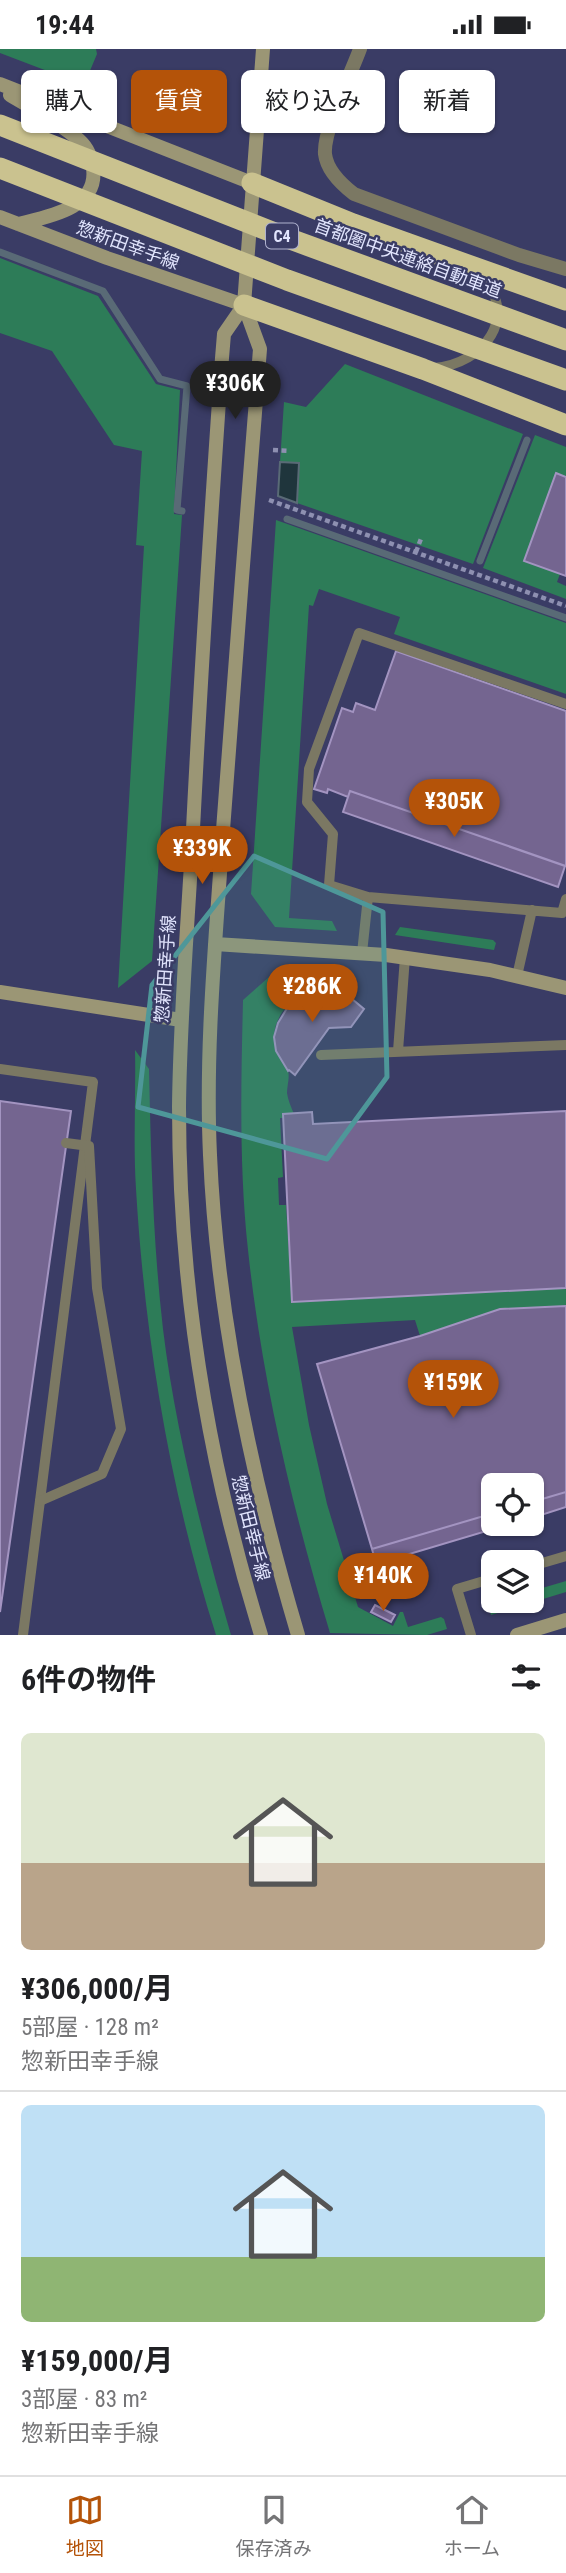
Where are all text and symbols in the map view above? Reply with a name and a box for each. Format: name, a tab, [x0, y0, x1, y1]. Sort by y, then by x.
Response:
text: 19:44	[35, 10, 95, 40]
chip: 購入	[21, 70, 117, 133]
chip: 賃貸	[131, 70, 227, 133]
chip: 絞り込み	[241, 70, 385, 133]
chip: 新着	[399, 70, 495, 133]
street label: 首都圏中央連絡自動車道	[311, 214, 505, 302]
street label: 惣新田幸手線	[74, 217, 182, 273]
road number: C4	[266, 223, 298, 249]
pin: ¥306K	[186, 361, 284, 421]
text: ¥306K	[206, 370, 264, 397]
pin: ¥305K	[405, 779, 503, 839]
text: ¥305K	[425, 788, 483, 815]
pin: ¥339K	[153, 827, 251, 886]
text: ¥339K	[173, 835, 231, 862]
street label: 惣新田幸手線	[151, 914, 179, 1024]
pin: ¥286K	[263, 965, 361, 1024]
text: ¥286K	[283, 973, 341, 1000]
pin: ¥159K	[404, 1361, 502, 1420]
text: ¥159K	[424, 1369, 482, 1396]
street label: 惣新田幸手線	[228, 1473, 274, 1583]
map controls	[481, 1473, 544, 1613]
button: locate	[481, 1473, 544, 1536]
button: layers	[481, 1550, 544, 1613]
pin: ¥140K	[334, 1553, 432, 1613]
text: ¥140K	[354, 1562, 412, 1589]
icon: filters	[507, 1658, 545, 1696]
text: 6件の物件	[21, 1662, 156, 1697]
icon: home	[220, 1779, 346, 1905]
text: ¥306,000/月	[21, 1971, 174, 2006]
text: 5部屋 · 128 m²	[21, 2014, 159, 2041]
text: 惣新田幸手線	[21, 2048, 159, 2075]
icon: home	[220, 2151, 346, 2277]
text: ¥159,000/月	[21, 2343, 174, 2378]
text: 3部屋 · 83 m²	[21, 2386, 147, 2413]
text: 惣新田幸手線	[21, 2420, 159, 2447]
tab: 地図	[66, 2491, 104, 2560]
tab: 保存済み	[236, 2491, 312, 2560]
tab: ホーム	[444, 2491, 500, 2560]

